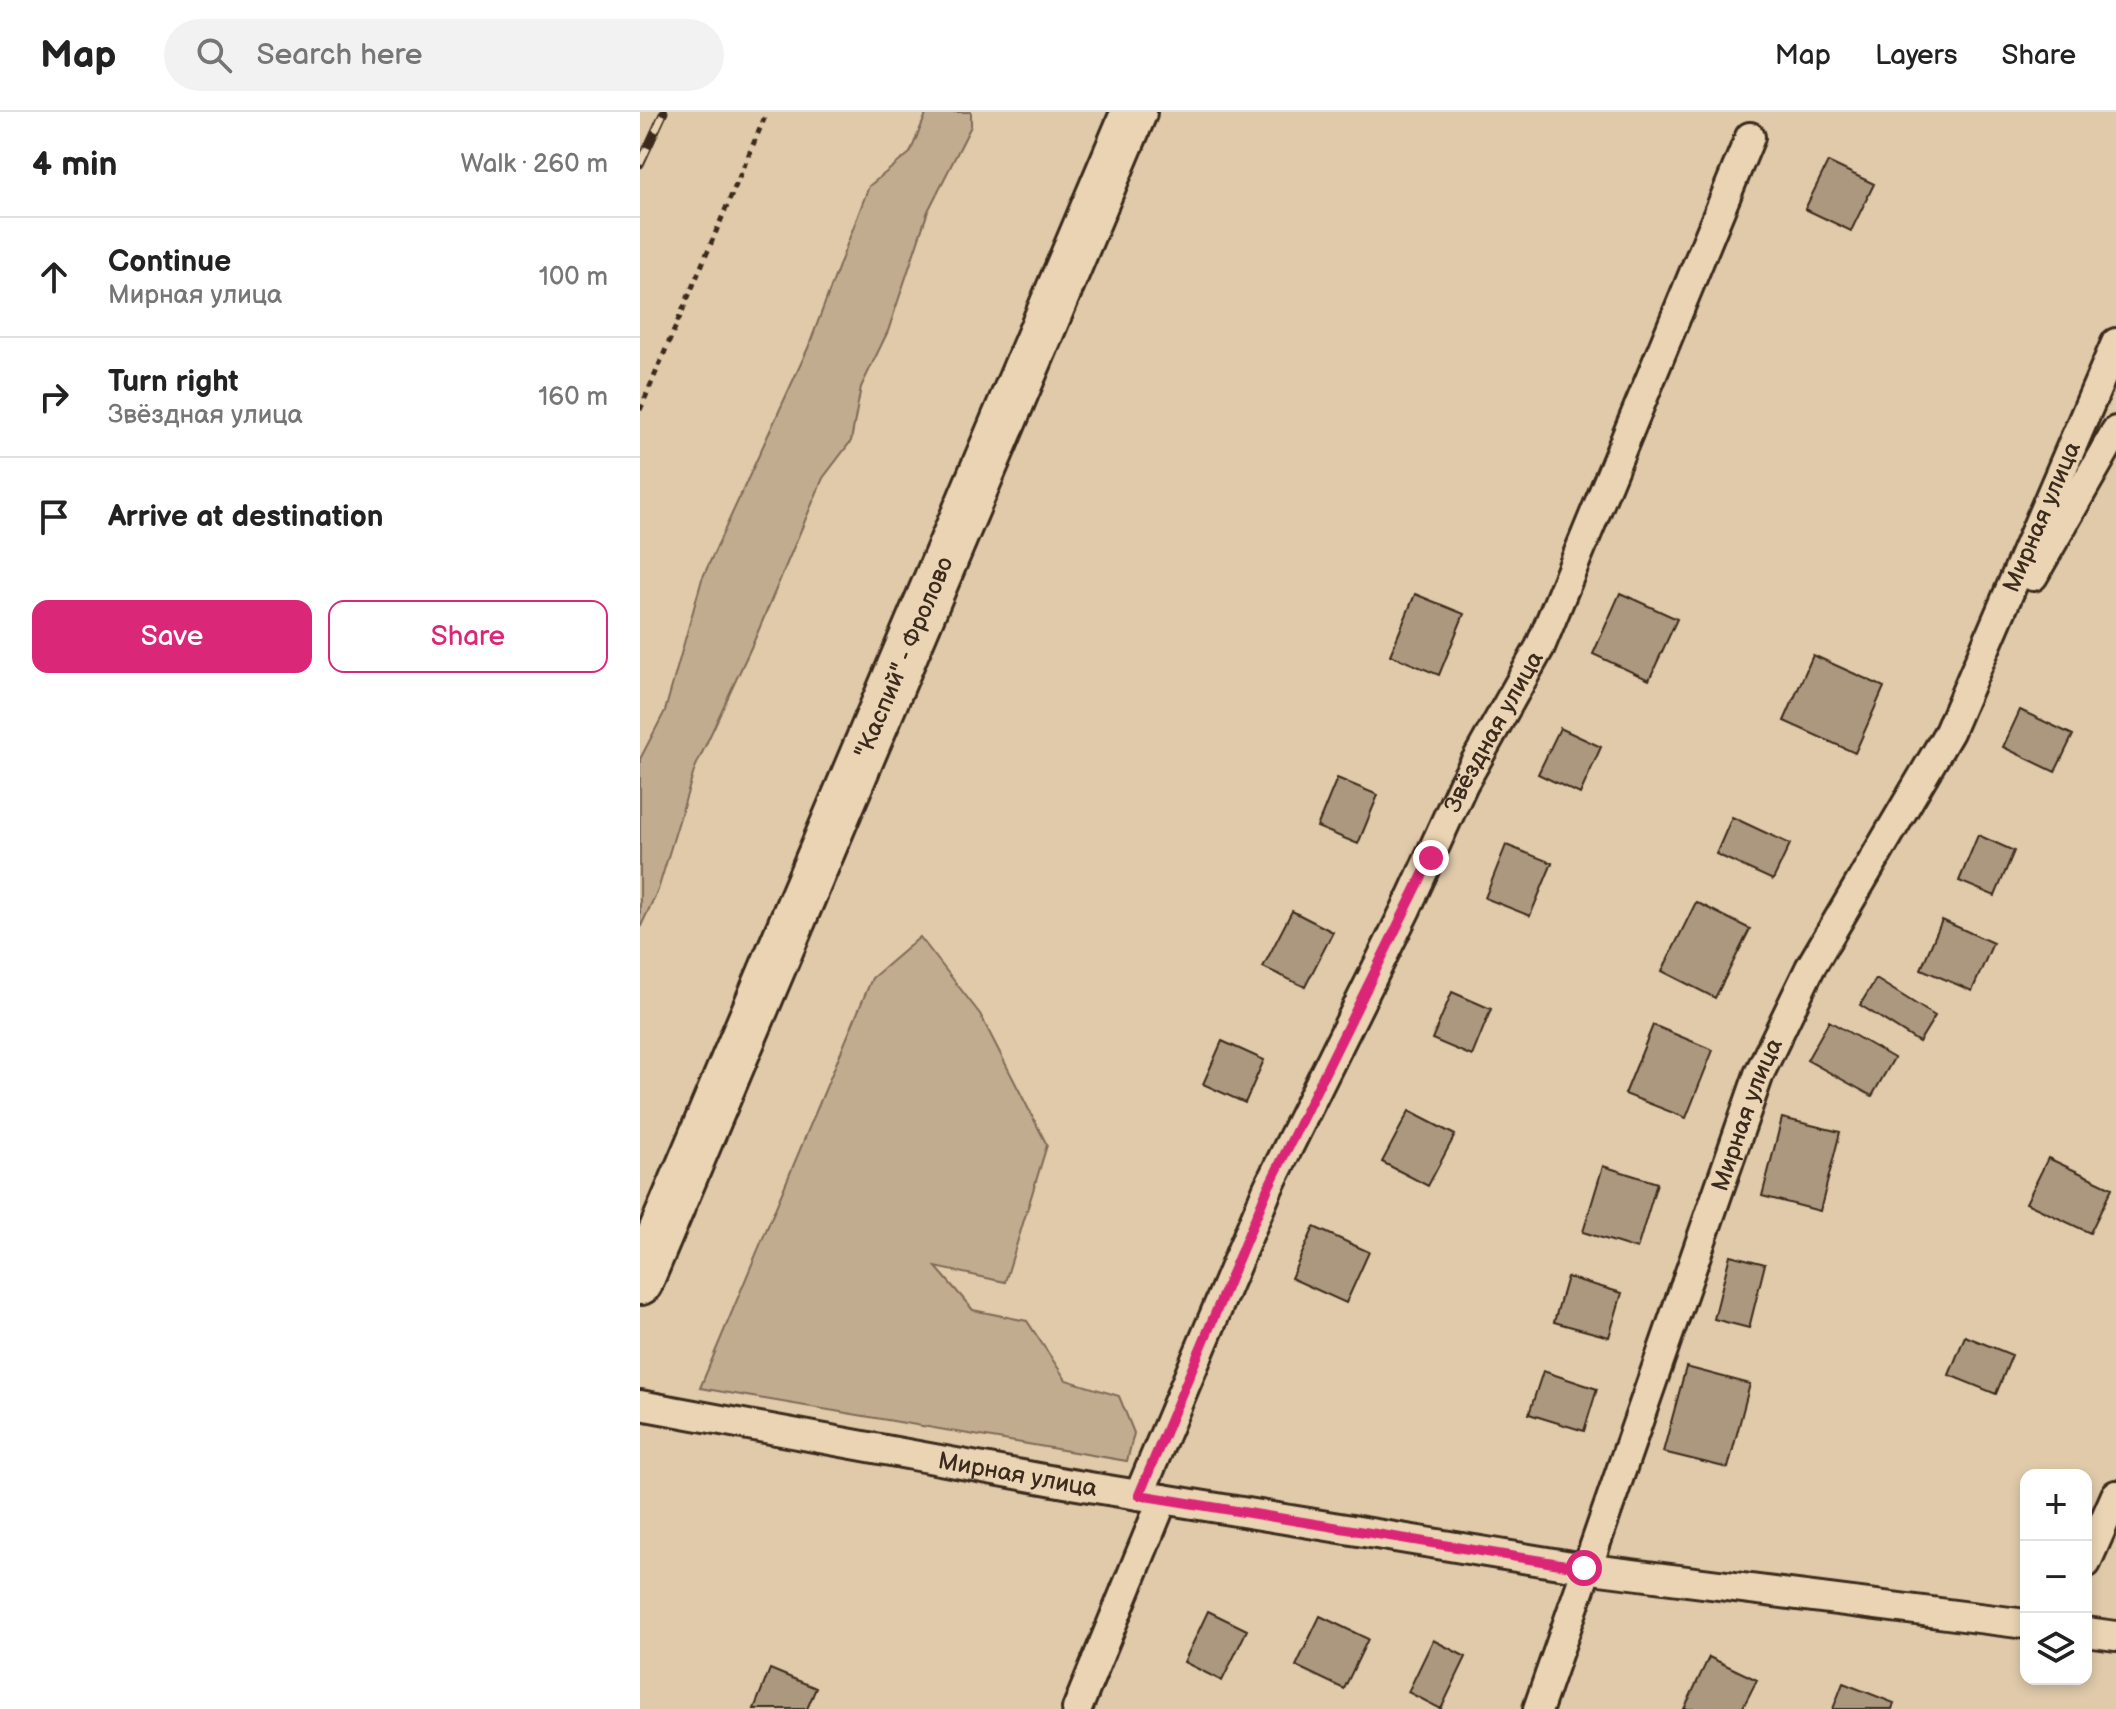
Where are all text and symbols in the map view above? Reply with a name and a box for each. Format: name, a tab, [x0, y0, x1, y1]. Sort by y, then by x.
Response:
search box	[164, 19, 724, 91]
text: Map	[40, 33, 116, 78]
icon: search	[192, 33, 236, 77]
text: Search here	[256, 37, 423, 73]
text: Map	[1775, 39, 1831, 72]
text: Layers	[1875, 39, 1958, 72]
text: Share	[2002, 39, 2076, 72]
text: 4 min	[32, 144, 118, 185]
text: Walk · 260 m	[461, 149, 608, 180]
text: Continue	[108, 244, 231, 280]
icon: ahead	[32, 255, 76, 299]
text: 100 m	[539, 262, 608, 293]
text: Мирная улица	[108, 280, 282, 311]
text: Turn right	[108, 364, 239, 400]
icon: right	[32, 375, 76, 419]
text: 160 m	[538, 382, 608, 413]
text: Звёздная улица	[108, 400, 303, 431]
street label: Мирная улица	[1996, 437, 2086, 597]
icon: arrive	[32, 495, 76, 539]
text: Arrive at destination	[108, 499, 384, 535]
street label: "Каспий" - Фролово	[848, 552, 959, 762]
button: Save	[32, 600, 312, 673]
button: Share	[328, 600, 608, 673]
street label: Звёздная улица	[1437, 646, 1549, 817]
route end	[1413, 840, 1449, 876]
street label: Мирная улица	[1705, 1033, 1789, 1195]
street label: Мирная улица	[936, 1446, 1099, 1503]
map controls	[2020, 1469, 2092, 1685]
button: +	[2020, 1469, 2092, 1541]
button: −	[2020, 1541, 2092, 1613]
route start	[1566, 1550, 1602, 1586]
button: layers	[2020, 1613, 2092, 1685]

